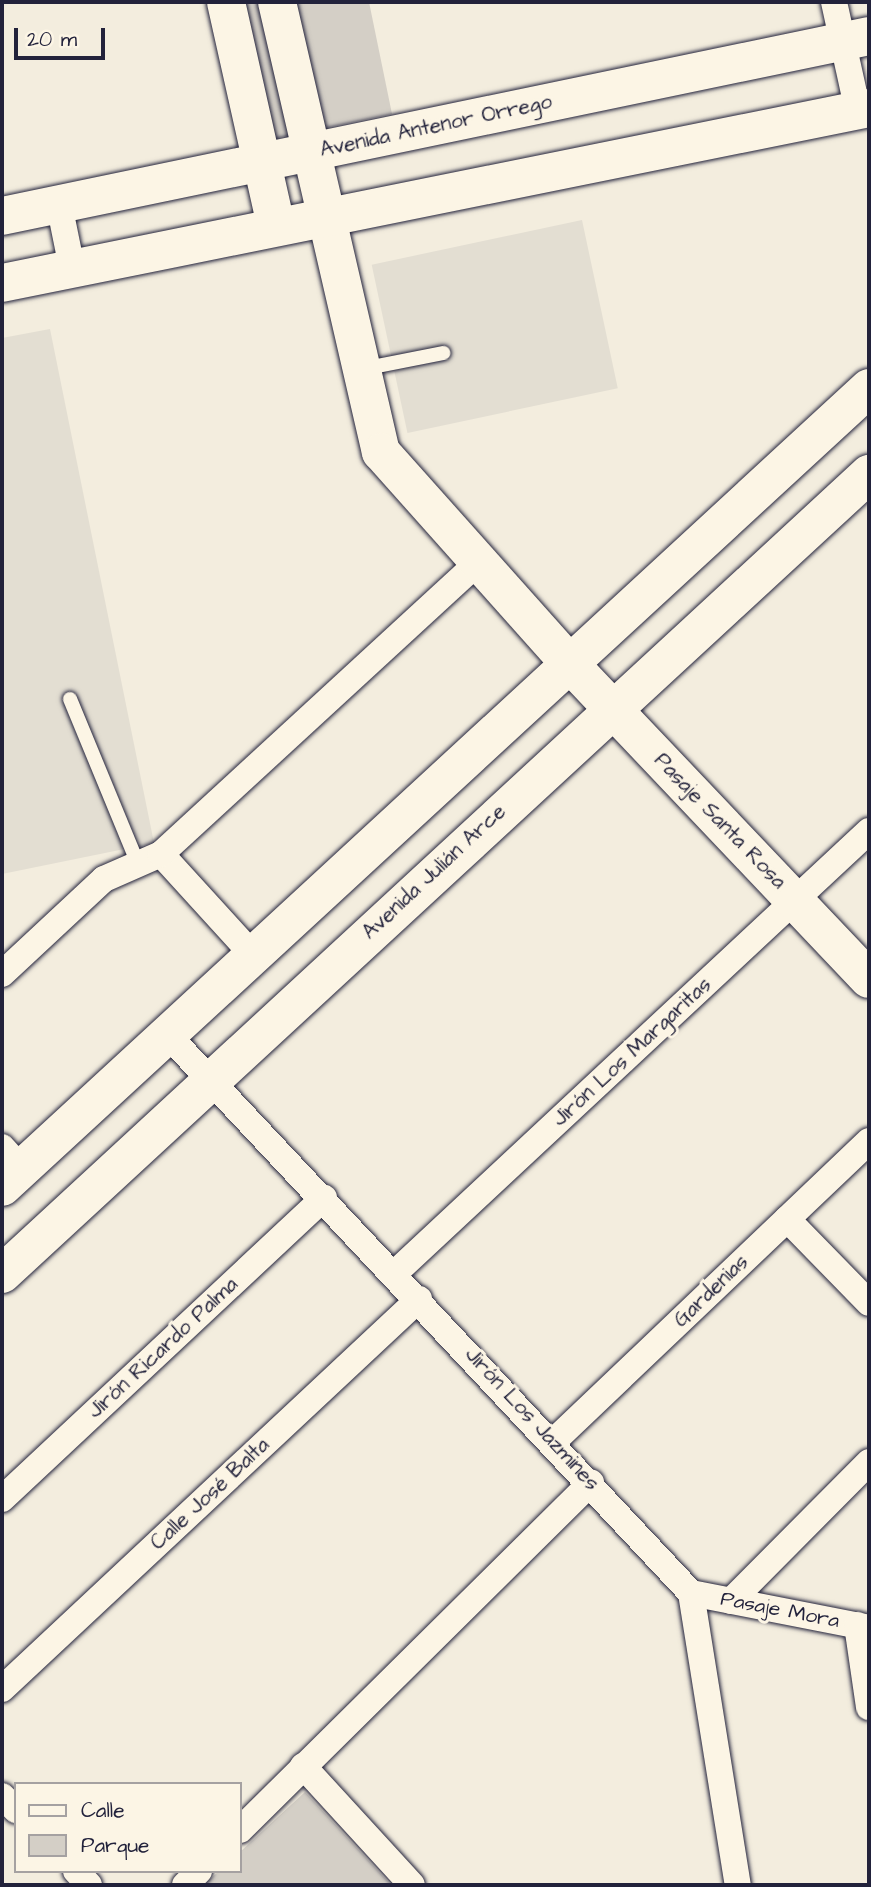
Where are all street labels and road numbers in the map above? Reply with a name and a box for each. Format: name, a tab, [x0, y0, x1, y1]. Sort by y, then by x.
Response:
street label: Avenida Antenor Orrego	[318, 89, 554, 163]
street label: Pasaje Santa Rosa	[649, 748, 791, 894]
street label: Avenida Julián Arce	[357, 799, 511, 945]
street label: Jirón Los Margaritas	[548, 972, 716, 1132]
street label: Gardenias	[668, 1249, 754, 1333]
street label: Jirón Ricardo Palma	[83, 1272, 243, 1424]
street label: Jirón Los Jazmines	[459, 1342, 605, 1496]
street label: Calle José Balta	[145, 1433, 275, 1555]
street label: Pasaje Mora	[719, 1586, 841, 1634]

